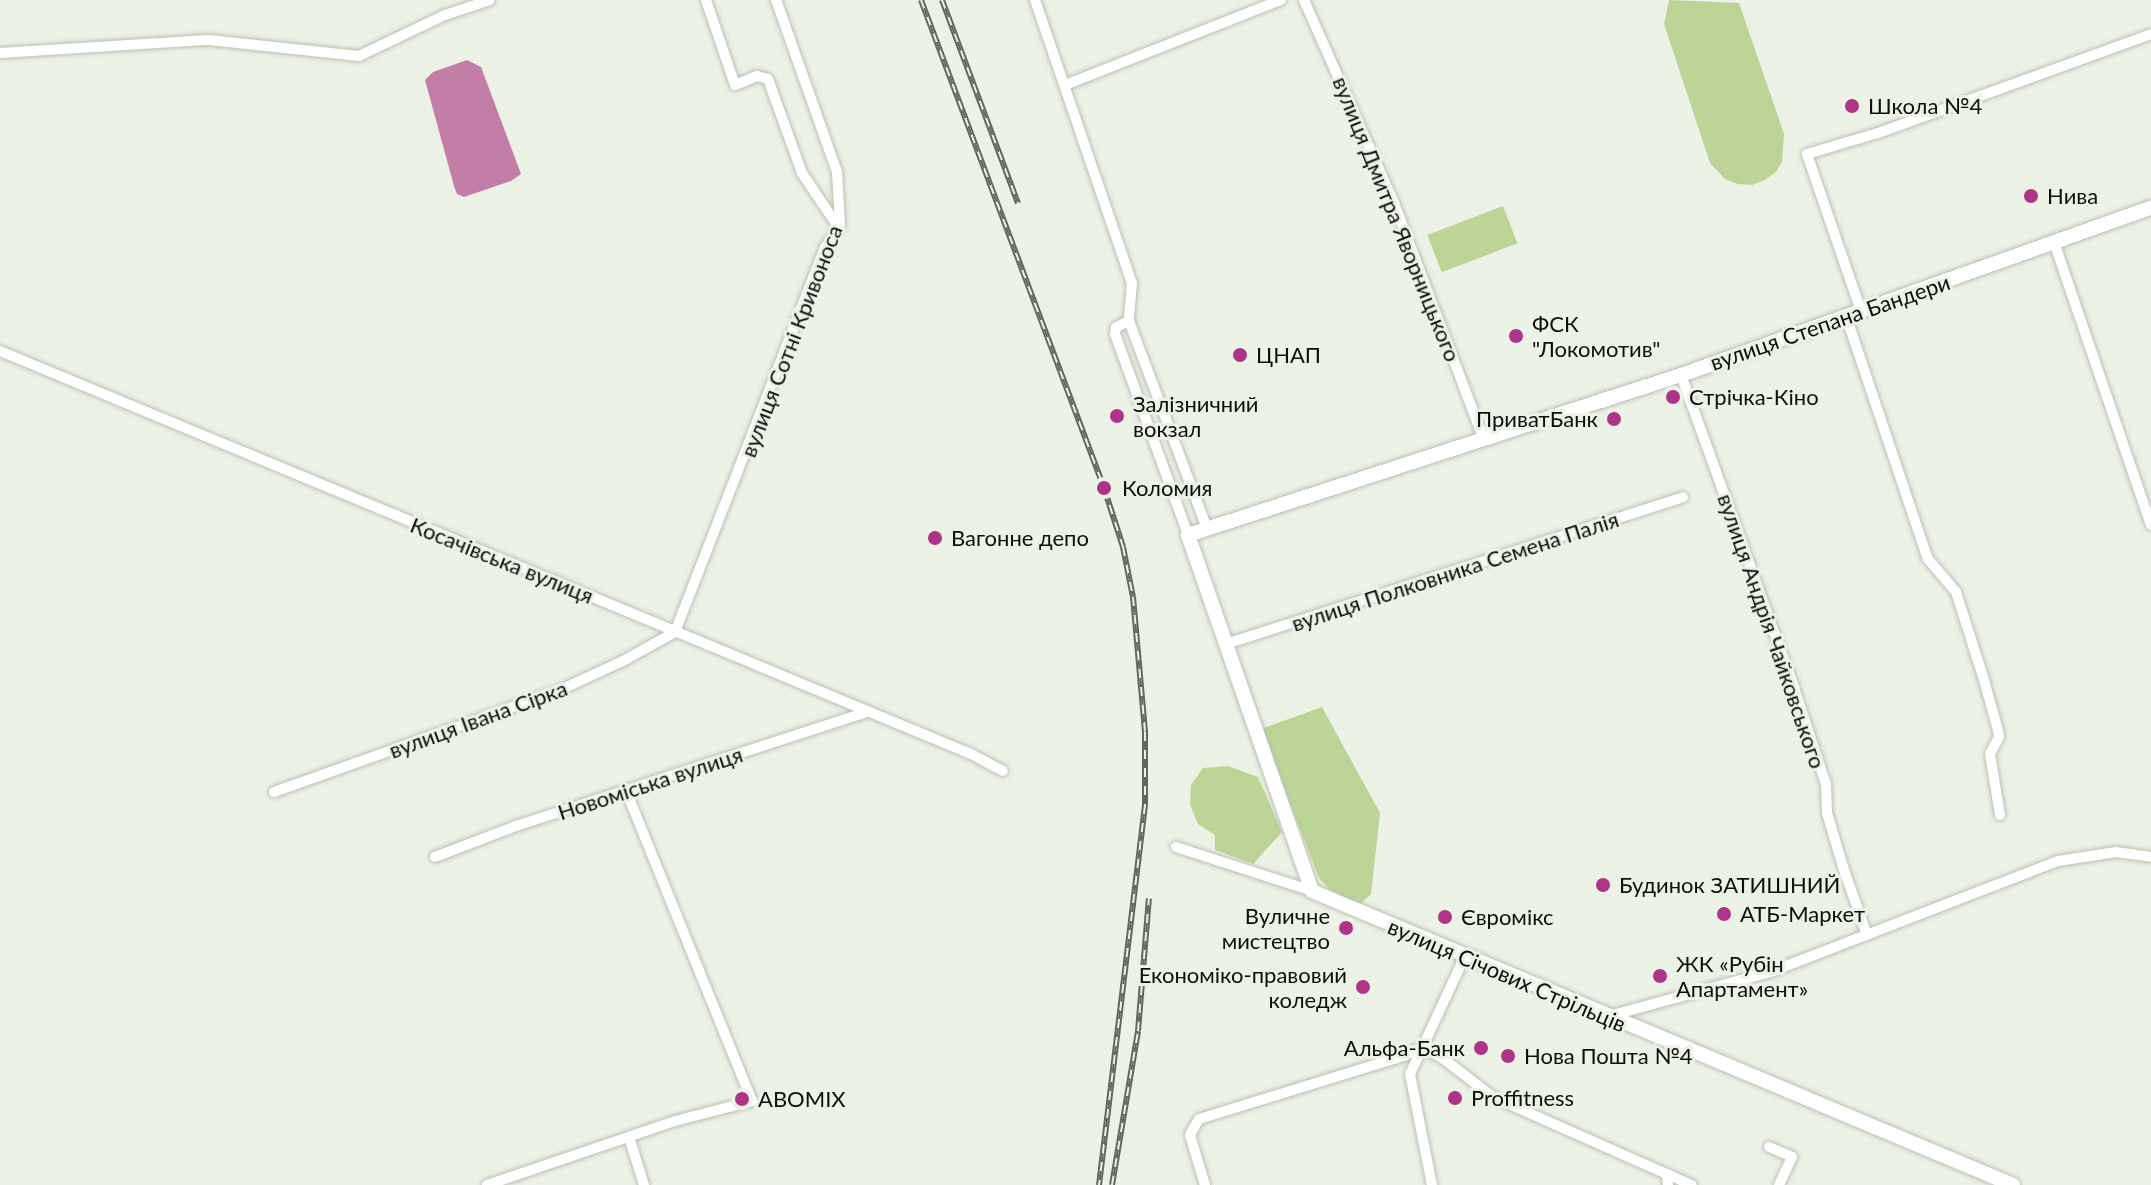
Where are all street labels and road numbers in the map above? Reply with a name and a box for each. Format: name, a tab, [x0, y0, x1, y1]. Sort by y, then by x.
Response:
street label: вулиця Дмитра Яворницького	[1328, 73, 1466, 365]
street label: вулиця Сотні Кривоноса	[735, 221, 847, 461]
street label: вулиця Степана Бандери	[1707, 269, 1953, 375]
street label: вулиця Андрія Чайковського	[1713, 490, 1831, 772]
street label: вулиця Полковника Семена Палія	[1288, 506, 1622, 636]
street label: Косачівська вулиця	[407, 511, 597, 609]
street label: вулиця Івана Сірка	[385, 675, 571, 763]
street label: Новоміська вулиця	[554, 741, 746, 825]
street label: вулиця Січових Стрільців	[1384, 913, 1630, 1037]

